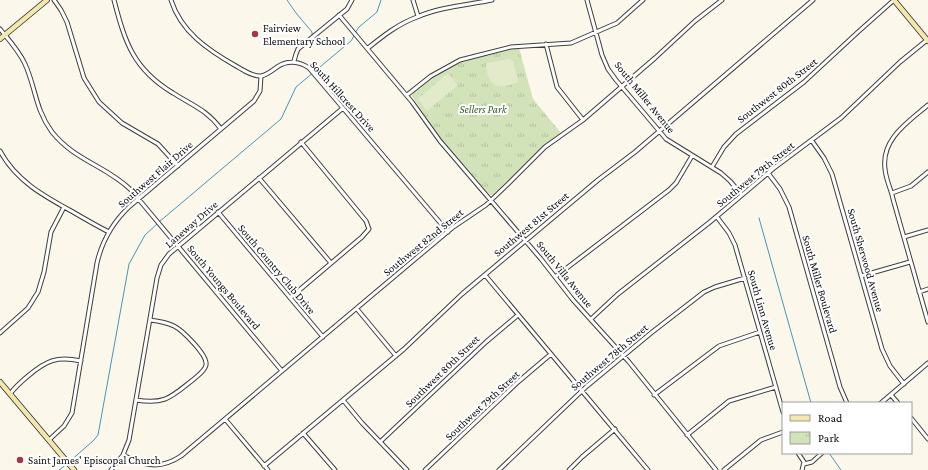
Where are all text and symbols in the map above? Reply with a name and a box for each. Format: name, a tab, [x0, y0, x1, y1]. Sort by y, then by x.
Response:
place label: Fairview Elementary School	[263, 22, 346, 48]
marker: Fairview Elementary School	[250, 29, 260, 39]
street label: Southwest 80th Street	[735, 55, 820, 125]
street label: South Hillcrest Drive	[308, 58, 378, 134]
street label: South Miller Avenue	[612, 59, 678, 136]
park label: Sellers Park	[459, 103, 508, 115]
street label: Southwest Flair Drive	[115, 138, 195, 210]
street label: Southwest 79th Street	[714, 139, 797, 209]
street label: Southwest 81st Street	[491, 189, 571, 259]
street label: Laneway Drive	[162, 198, 220, 251]
street label: Southwest 82nd Street	[381, 206, 466, 278]
street label: South Sherwood Avenue	[845, 207, 887, 313]
street label: South Country Club Drive	[235, 222, 318, 317]
street label: South Miller Boulevard	[800, 234, 840, 334]
street label: South Villa Avenue	[534, 238, 596, 310]
street label: South Youngs Boulevard	[184, 242, 263, 332]
street label: South Linn Avenue	[746, 269, 780, 352]
street label: Southwest 78th Street	[568, 321, 650, 393]
street label: Southwest 80th Street	[402, 332, 482, 409]
street label: Southwest 79th Street	[442, 367, 522, 442]
legend	[782, 402, 912, 454]
text: Road	[818, 411, 843, 425]
text: Park	[818, 431, 840, 445]
place label: Saint James' Episcopal Church	[28, 454, 161, 467]
marker: Saint James' Episcopal Church	[15, 455, 25, 465]

